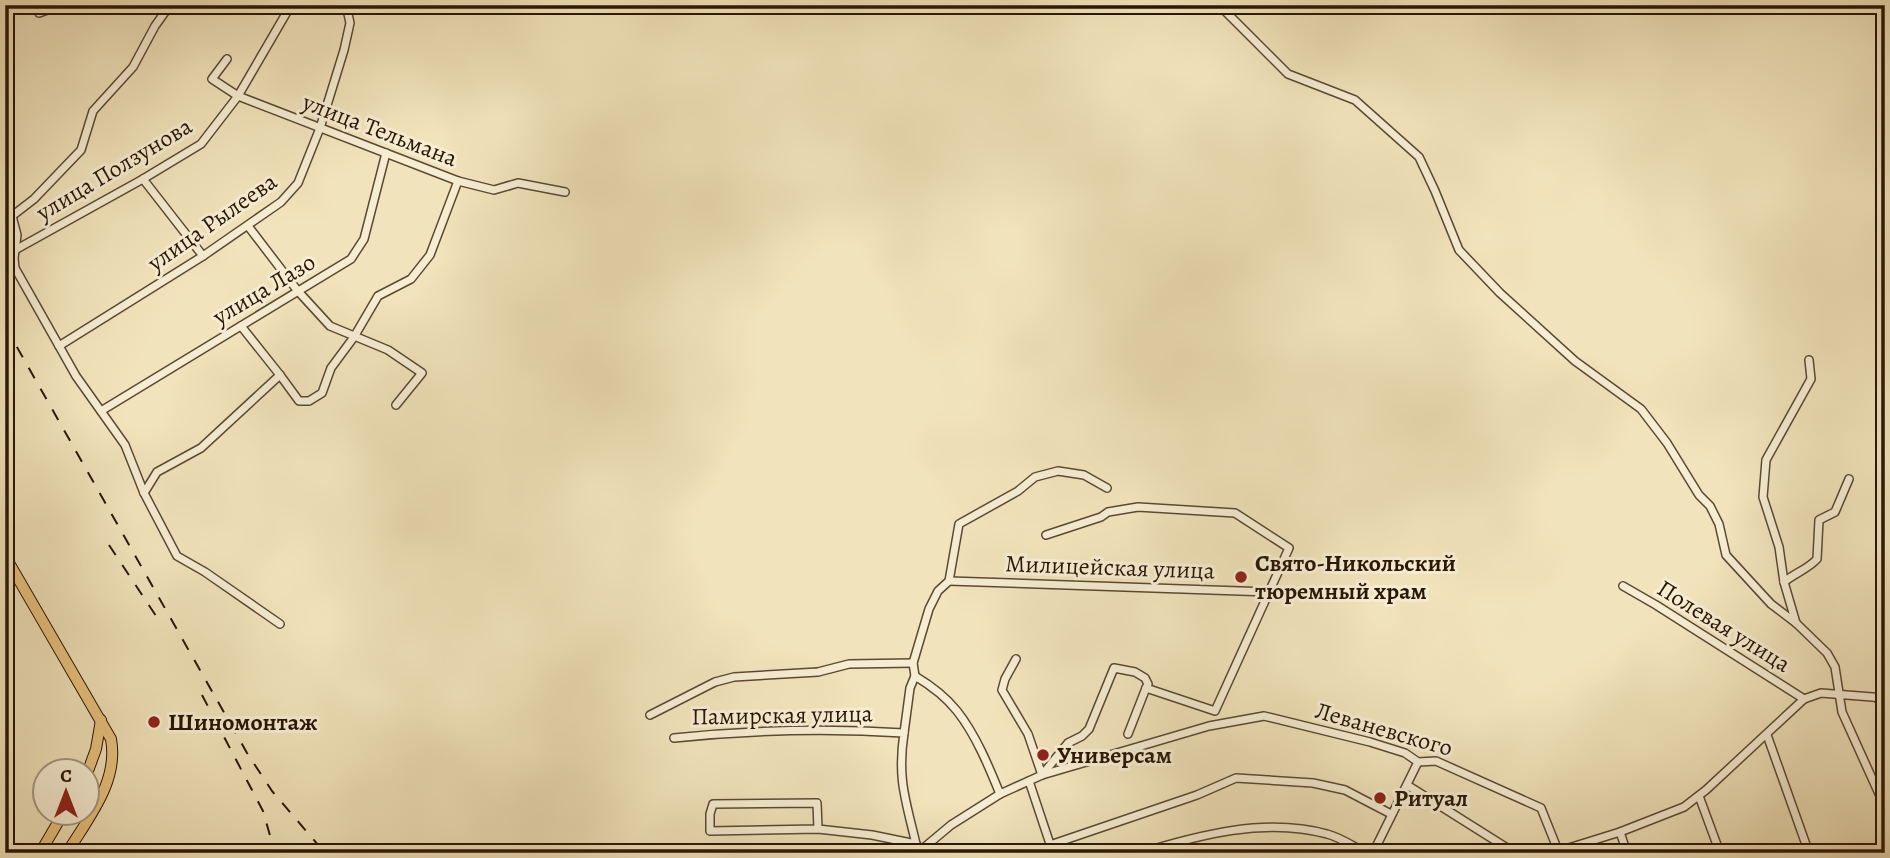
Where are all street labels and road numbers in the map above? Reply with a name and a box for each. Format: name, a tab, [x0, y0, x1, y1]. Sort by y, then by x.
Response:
street label: улица Тельмана	[297, 85, 462, 174]
street label: улица Ползунова	[29, 110, 198, 229]
street label: улица Рылеева	[140, 166, 283, 279]
street label: улица Лазо	[206, 246, 321, 333]
street label: Милицейская улица	[1005, 547, 1215, 587]
street label: Полевая улица	[1651, 572, 1797, 680]
street label: Леваневского	[1312, 694, 1456, 764]
street label: Памирская улица	[691, 697, 873, 733]

